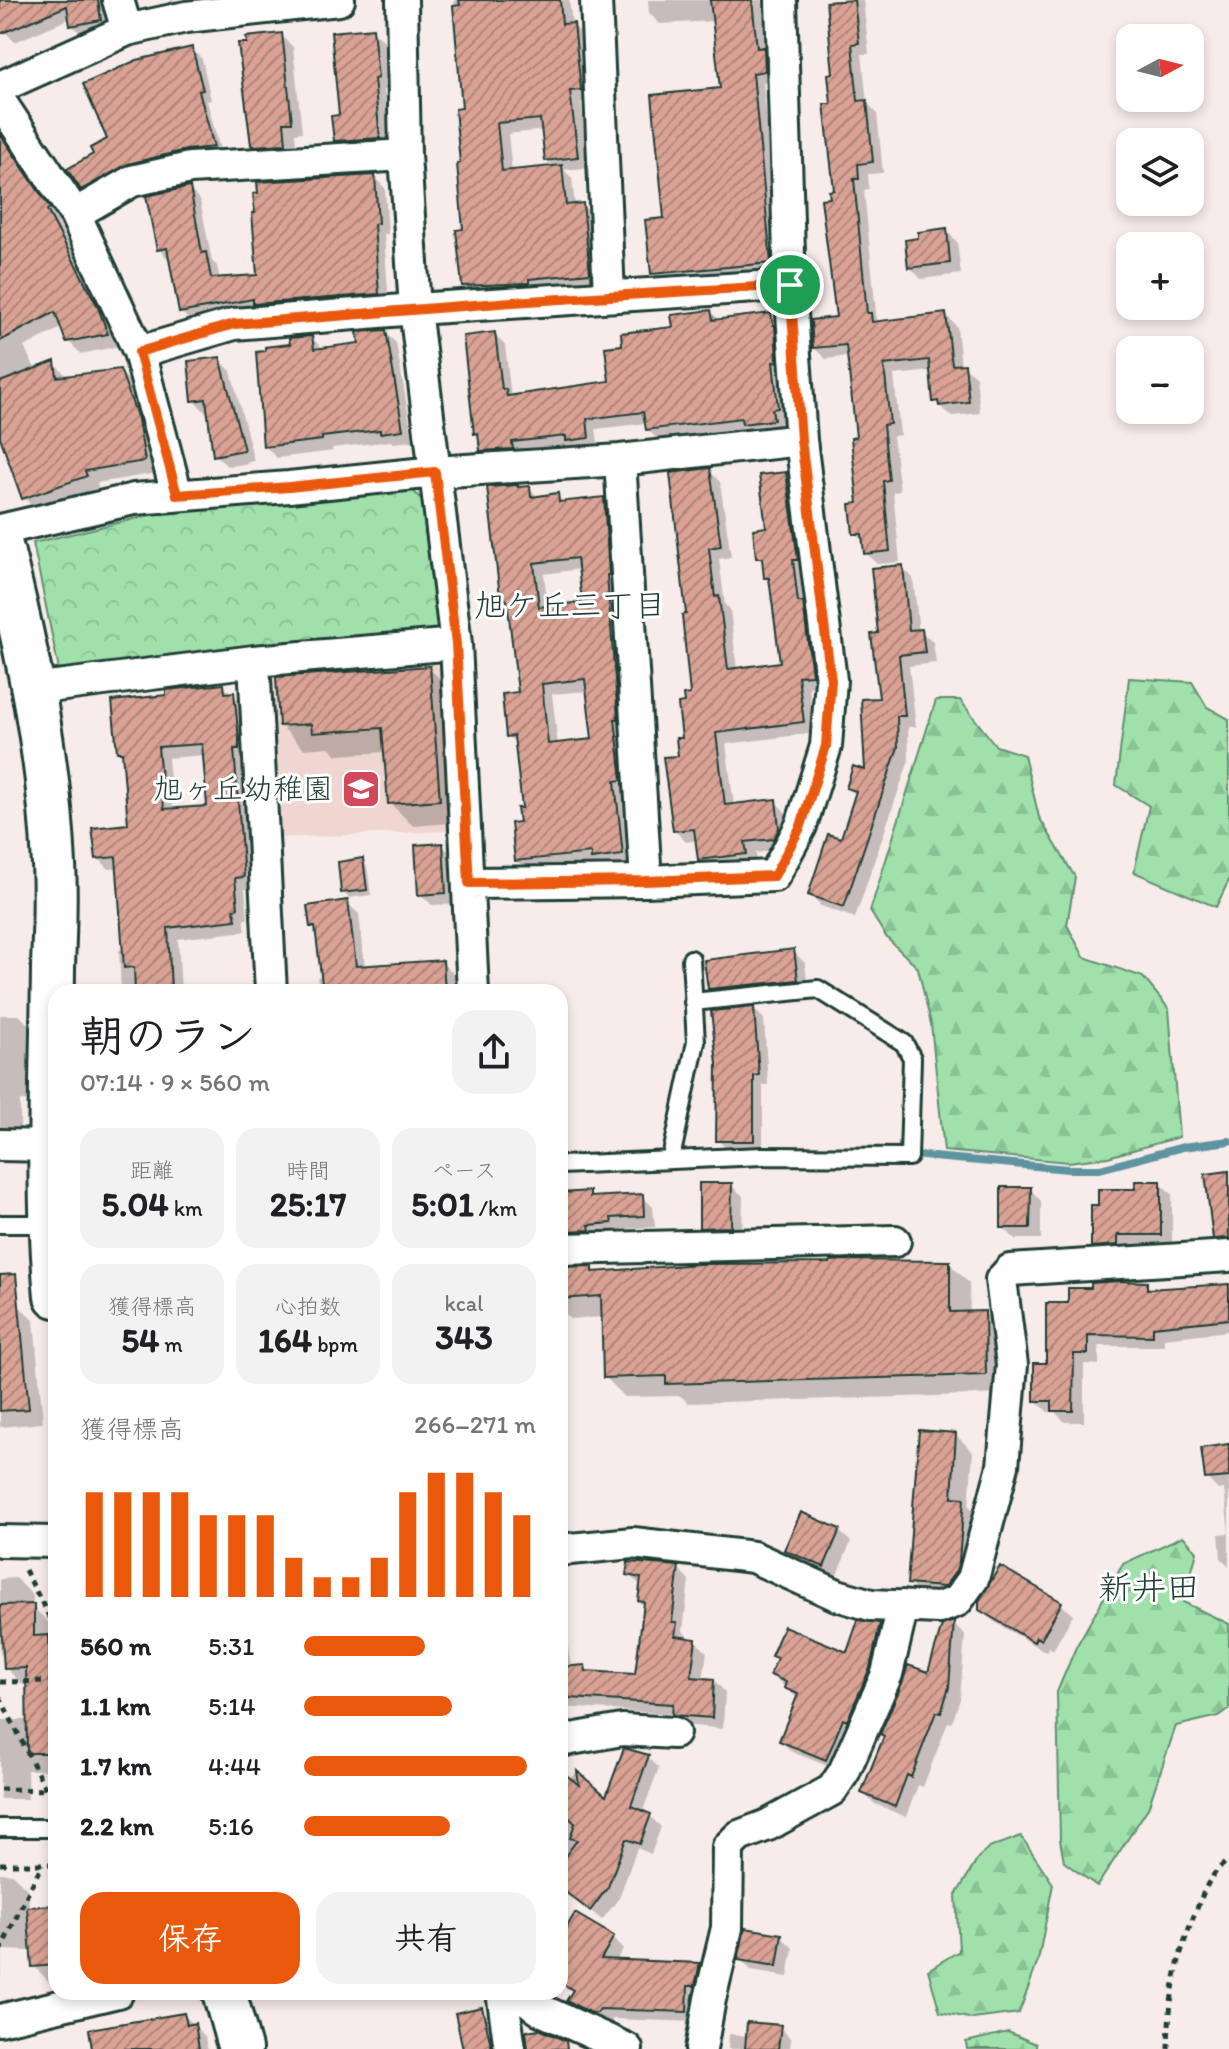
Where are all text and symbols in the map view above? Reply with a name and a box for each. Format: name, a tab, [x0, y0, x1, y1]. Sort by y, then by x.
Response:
north arrow	[1116, 24, 1204, 112]
map controls	[1116, 24, 1204, 424]
button: layers	[1116, 128, 1204, 216]
button: +	[1116, 232, 1204, 320]
pin	[756, 251, 824, 319]
icon: arrive	[768, 263, 812, 307]
button: −	[1116, 336, 1204, 424]
district label: 旭ケ丘三丁目	[474, 586, 666, 624]
school or university icon: 旭ヶ丘幼稚園	[340, 768, 382, 810]
place label: 旭ヶ丘幼稚園	[153, 770, 333, 807]
text: 朝のラン	[80, 1009, 256, 1062]
button: share	[452, 1010, 536, 1094]
text: 07:14 · 9 × 560 m	[80, 1066, 270, 1098]
text: 距離	[130, 1157, 174, 1184]
text: 時間	[286, 1157, 330, 1184]
text: ペース	[432, 1157, 496, 1184]
text: 5.04	[101, 1184, 169, 1225]
text: 25:17	[270, 1184, 346, 1225]
text: 5:01	[411, 1184, 474, 1225]
text: km	[169, 1195, 203, 1222]
text: /km	[474, 1195, 517, 1222]
text: kcal	[444, 1290, 484, 1317]
text: 獲得標高	[108, 1293, 196, 1320]
text: 心拍数	[275, 1293, 341, 1320]
text: 343	[435, 1317, 493, 1358]
text: 54	[121, 1320, 159, 1361]
text: 164	[258, 1320, 312, 1361]
text: m	[159, 1331, 183, 1358]
text: bpm	[312, 1331, 358, 1358]
text: 266–271 m	[414, 1408, 536, 1440]
text: 獲得標高	[80, 1413, 184, 1445]
district label: 新井田	[1098, 1567, 1200, 1608]
text: 560 m	[80, 1630, 151, 1662]
text: 5:31	[208, 1630, 254, 1662]
text: 1.1 km	[80, 1690, 151, 1722]
text: 5:14	[208, 1690, 256, 1722]
text: 1.7 km	[80, 1750, 152, 1782]
text: 4:44	[208, 1750, 261, 1782]
text: 2.2 km	[80, 1810, 154, 1842]
text: 5:16	[208, 1810, 254, 1842]
button: 保存	[80, 1892, 300, 1984]
button: 共有	[316, 1892, 536, 1984]

